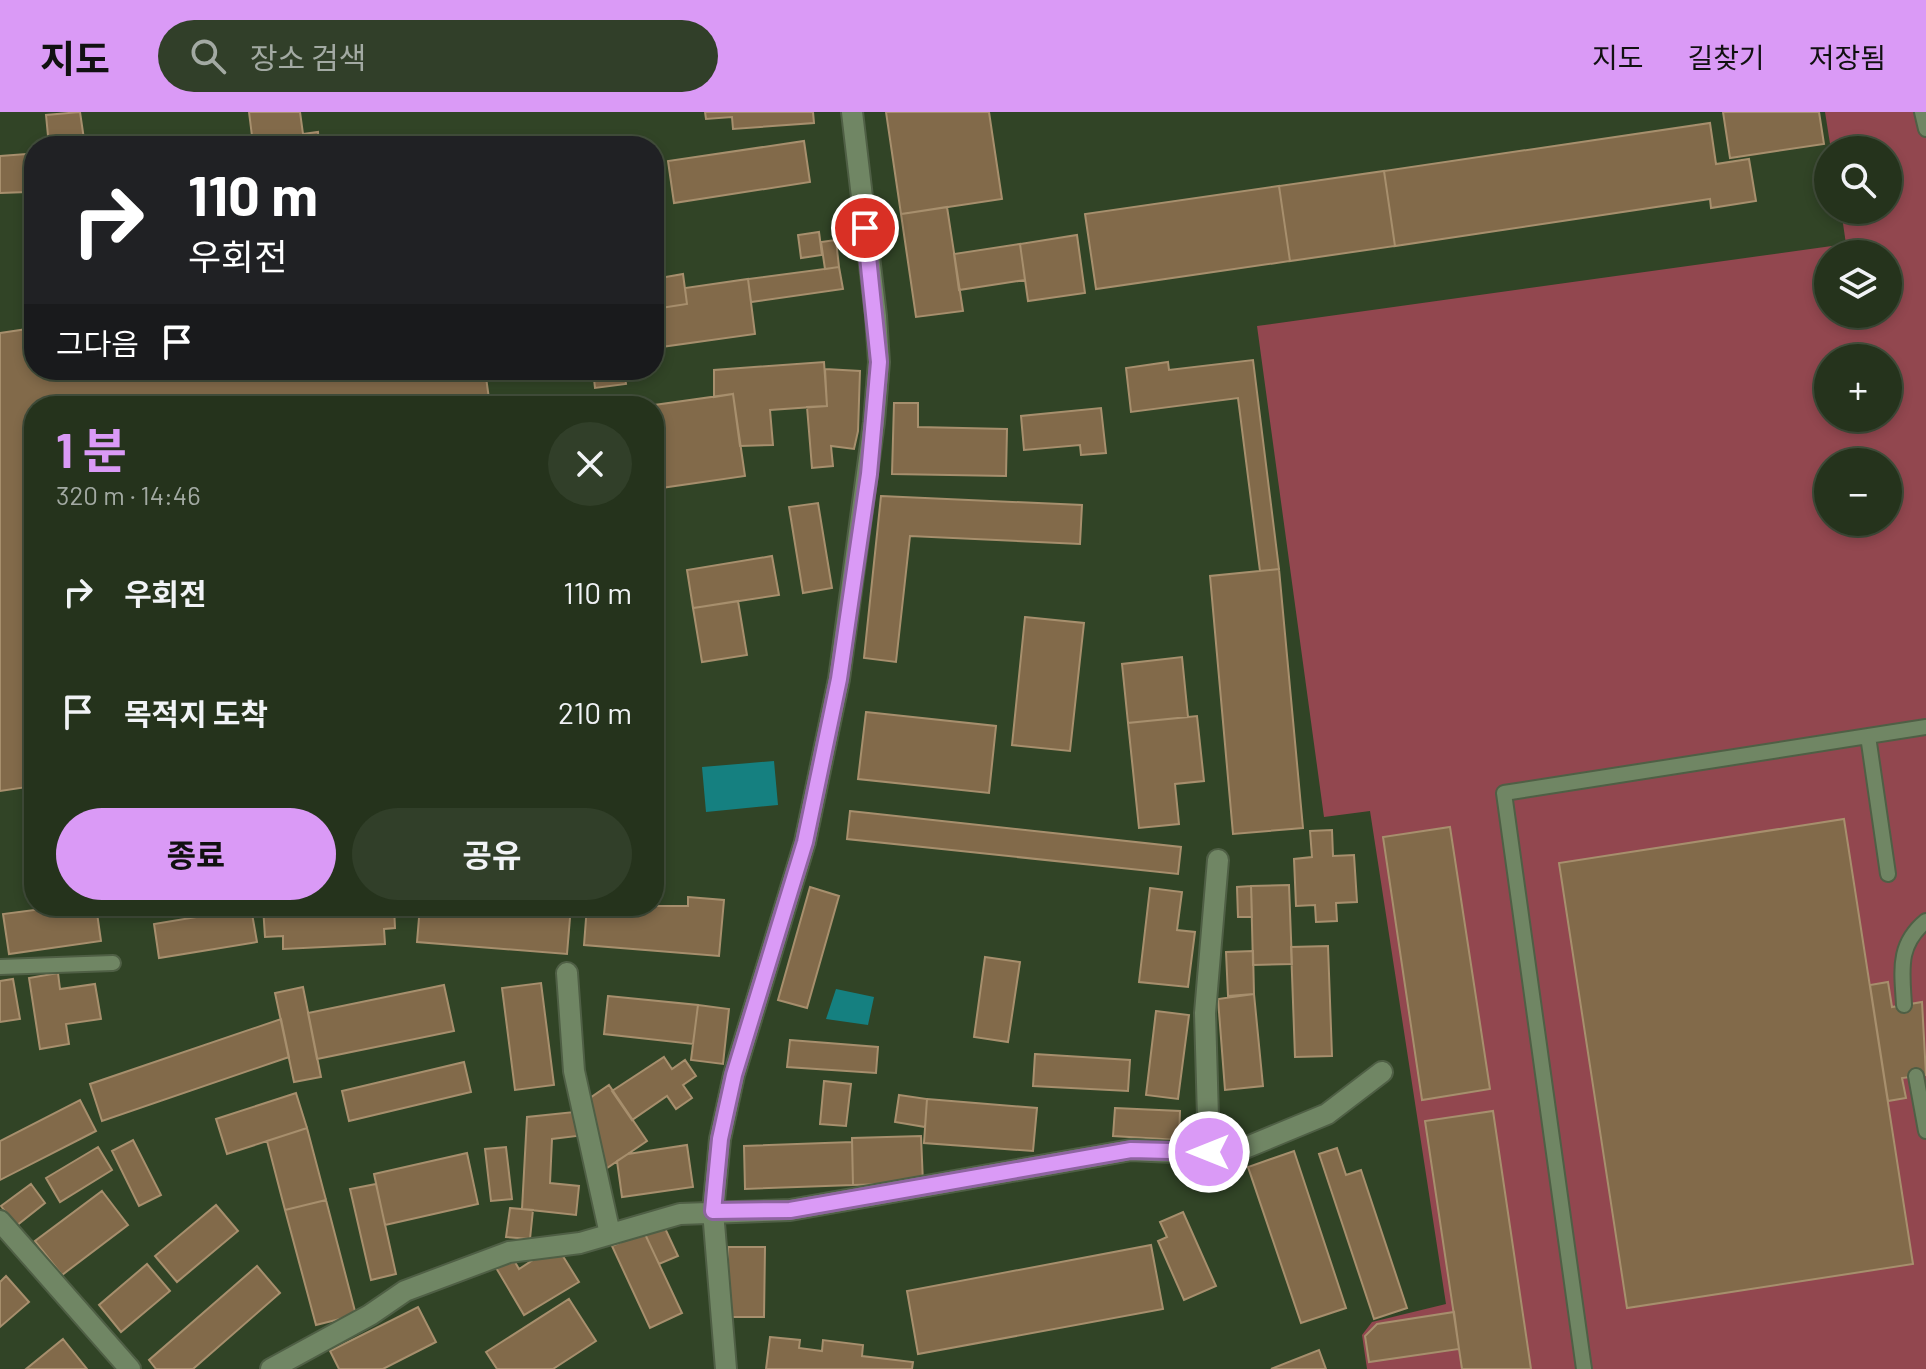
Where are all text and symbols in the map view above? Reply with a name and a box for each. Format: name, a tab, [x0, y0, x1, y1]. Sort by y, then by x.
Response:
search box	[158, 20, 718, 92]
icon: search	[186, 34, 230, 78]
text: 지도	[40, 35, 110, 81]
text: 장소 검색	[250, 39, 366, 75]
text: 지도	[1592, 40, 1643, 74]
text: 길찾기	[1687, 40, 1765, 74]
text: 저장됨	[1809, 40, 1886, 74]
map controls	[1814, 136, 1902, 536]
button: search	[1814, 136, 1902, 224]
text: 110 m	[188, 160, 318, 227]
icon: right	[56, 168, 160, 272]
pin	[831, 194, 899, 262]
icon: arrive	[843, 206, 887, 250]
text: 우회전	[188, 234, 287, 277]
button: layers	[1814, 240, 1902, 328]
icon: arrive	[155, 320, 199, 364]
text: 그다음	[56, 325, 139, 361]
button: +	[1814, 344, 1902, 432]
text: 1 분	[56, 420, 127, 478]
button: close	[548, 422, 632, 506]
button: −	[1814, 448, 1902, 536]
text: 320 m · 14:46	[56, 479, 201, 510]
icon: right	[56, 570, 100, 614]
text: 110 m	[563, 574, 632, 610]
text: 우회전	[124, 575, 207, 611]
icon: arrive	[56, 690, 100, 734]
text: 210 m	[558, 694, 632, 730]
text: 목적지 도착	[124, 695, 268, 731]
button: 종료	[56, 808, 336, 900]
button: 공유	[352, 808, 632, 900]
position arrow	[1167, 1110, 1251, 1194]

